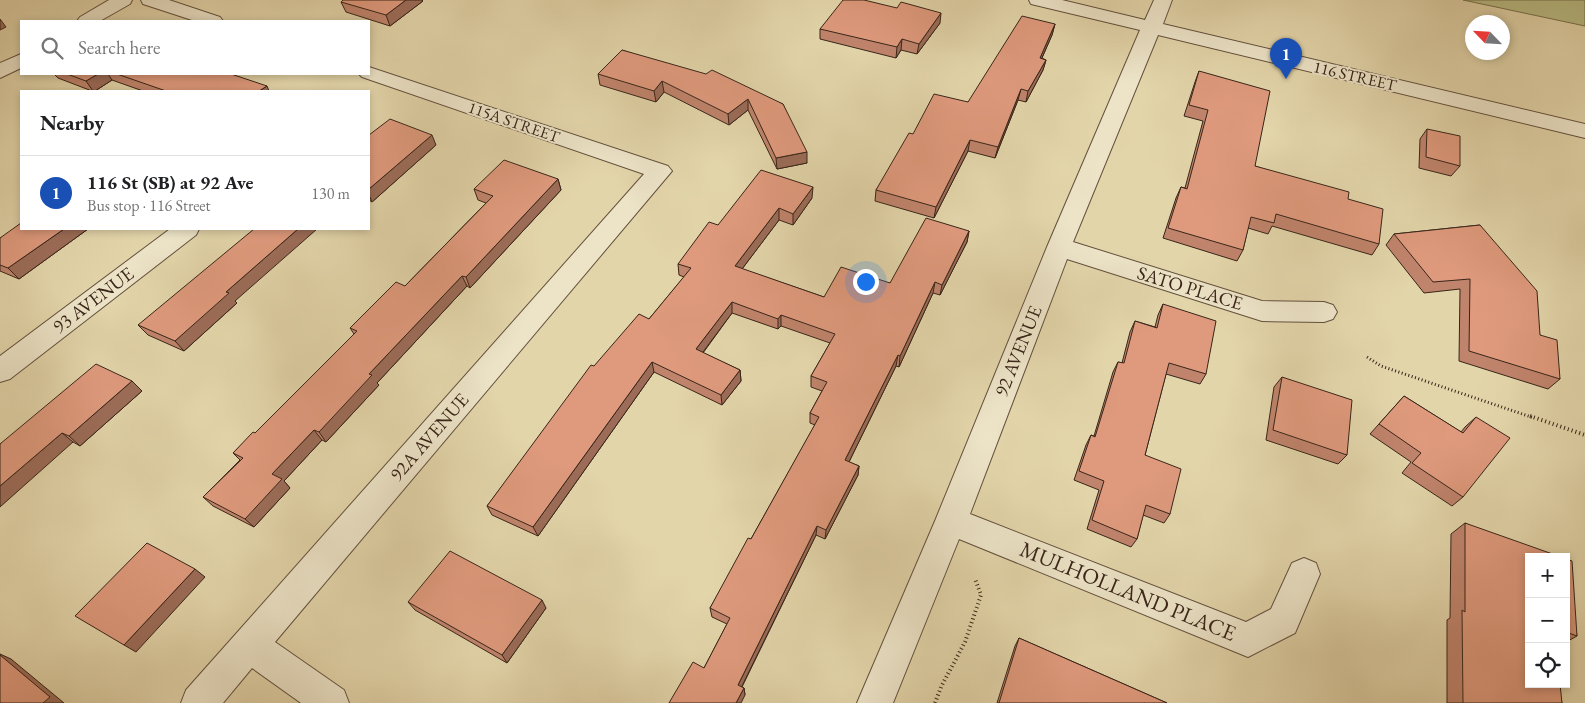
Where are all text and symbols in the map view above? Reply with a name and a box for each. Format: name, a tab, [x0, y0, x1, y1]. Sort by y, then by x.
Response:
north arrow	[1465, 15, 1510, 60]
search box	[20, 20, 370, 75]
icon: search	[38, 34, 66, 62]
text: Search here	[78, 35, 160, 60]
pin: 1	[1270, 38, 1302, 79]
street label: 116 STREET	[1311, 56, 1399, 96]
street label: 115A STREET	[465, 97, 563, 148]
text: Nearby	[40, 109, 104, 136]
text: 116 St (SB) at 92 Ave	[87, 170, 254, 195]
text: 1	[52, 183, 60, 204]
text: 130 m	[311, 183, 350, 204]
text: Bus stop · 116 Street	[87, 195, 211, 216]
street label: SATO PLACE	[1134, 260, 1246, 316]
street label: 93 AVENUE	[47, 261, 139, 339]
your location	[853, 269, 879, 295]
street label: 92 AVENUE	[988, 302, 1048, 400]
street label: 92A AVENUE	[384, 387, 474, 486]
street label: MULHOLLAND PLACE	[1016, 534, 1240, 648]
map controls	[1525, 553, 1570, 688]
button: +	[1525, 553, 1570, 598]
button: −	[1525, 598, 1570, 643]
button: locate	[1525, 643, 1570, 688]

